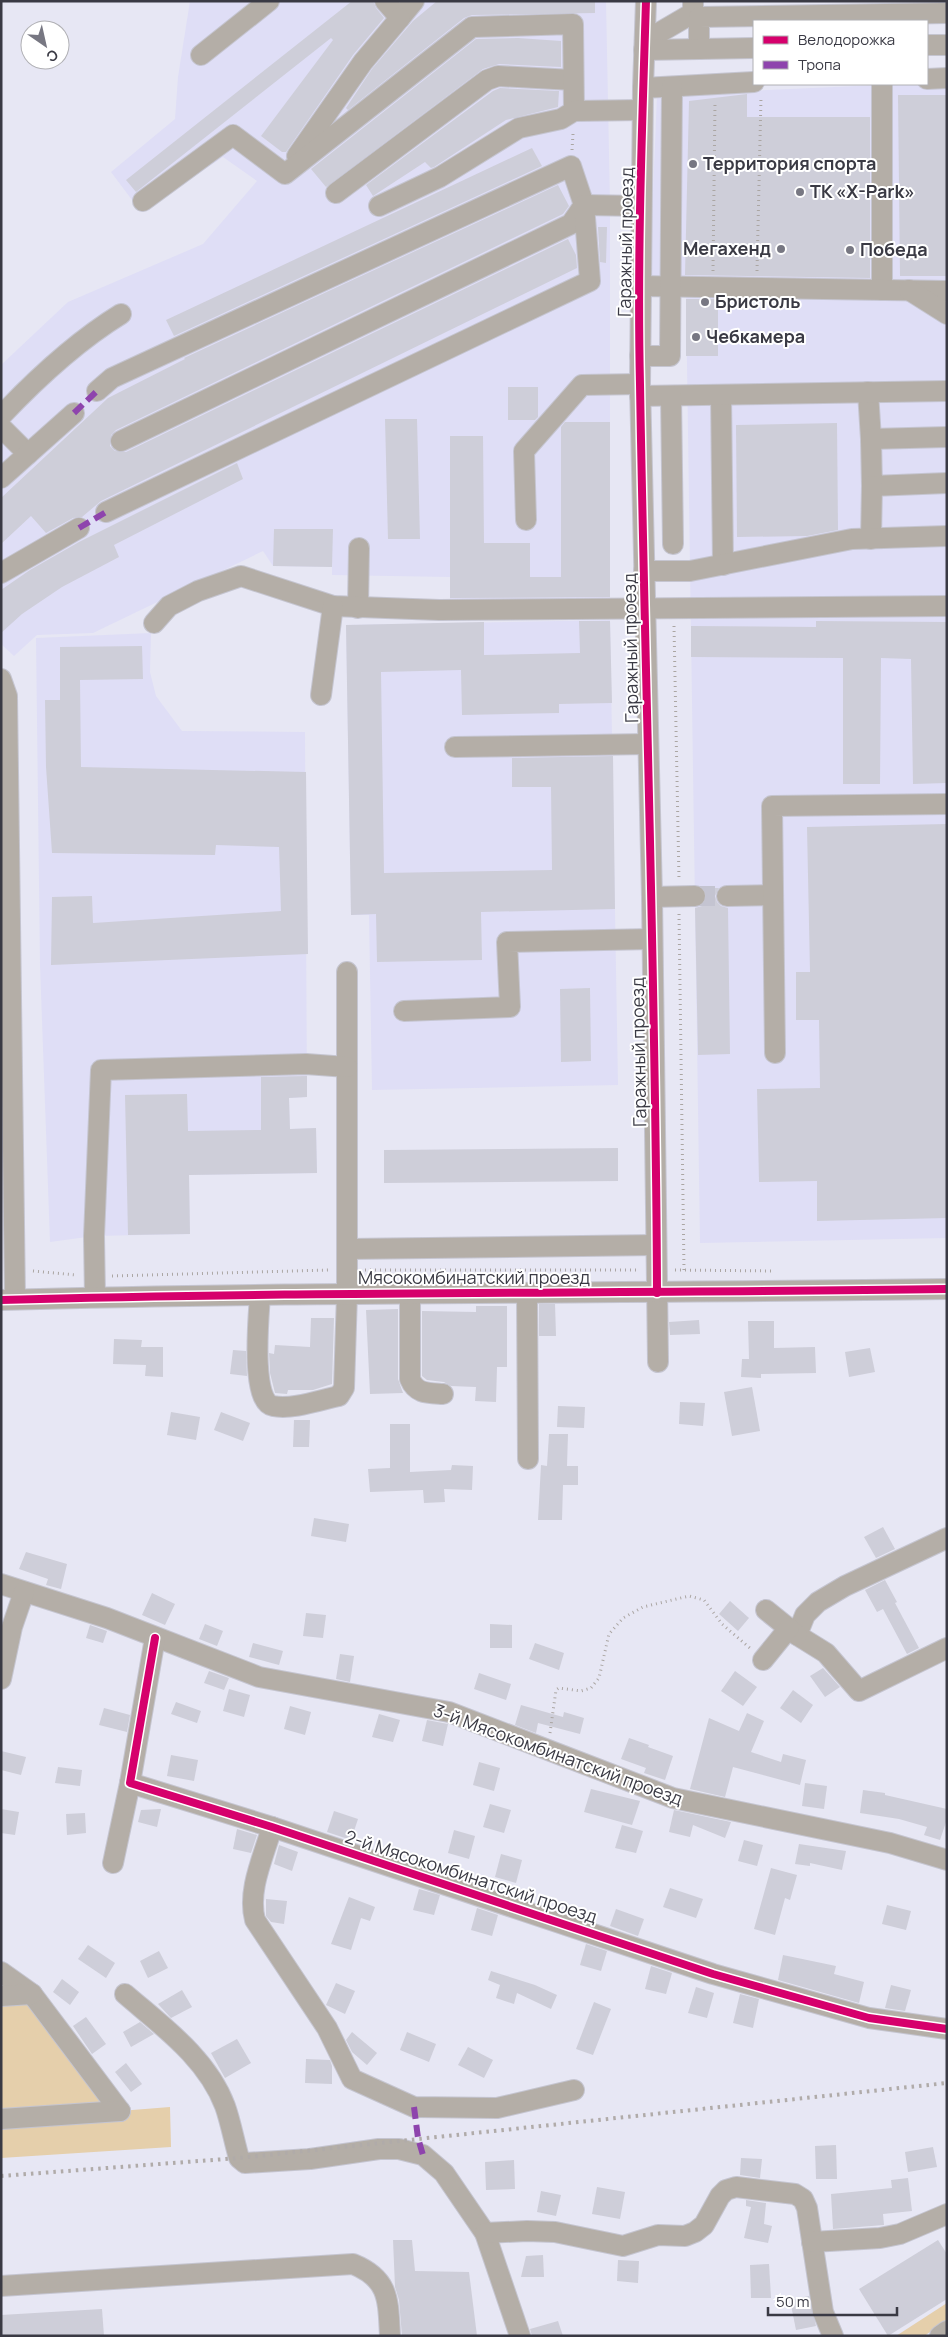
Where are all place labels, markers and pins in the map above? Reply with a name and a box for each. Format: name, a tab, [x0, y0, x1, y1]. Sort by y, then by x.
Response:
place label: Территория спорта	[703, 151, 877, 175]
marker: Территория спорта	[687, 158, 699, 170]
place label: ТК «X-Park»	[810, 179, 915, 203]
marker: ТК «X-Park»	[794, 186, 806, 198]
place label: Мегахенд	[683, 236, 771, 260]
place label: Победа	[860, 237, 928, 261]
marker: Мегахенд	[775, 243, 787, 255]
marker: Победа	[844, 244, 856, 256]
place label: Бристоль	[715, 289, 800, 313]
marker: Бристоль	[699, 296, 711, 308]
place label: Чебкамера	[706, 324, 805, 348]
marker: Чебкамера	[690, 331, 702, 343]

